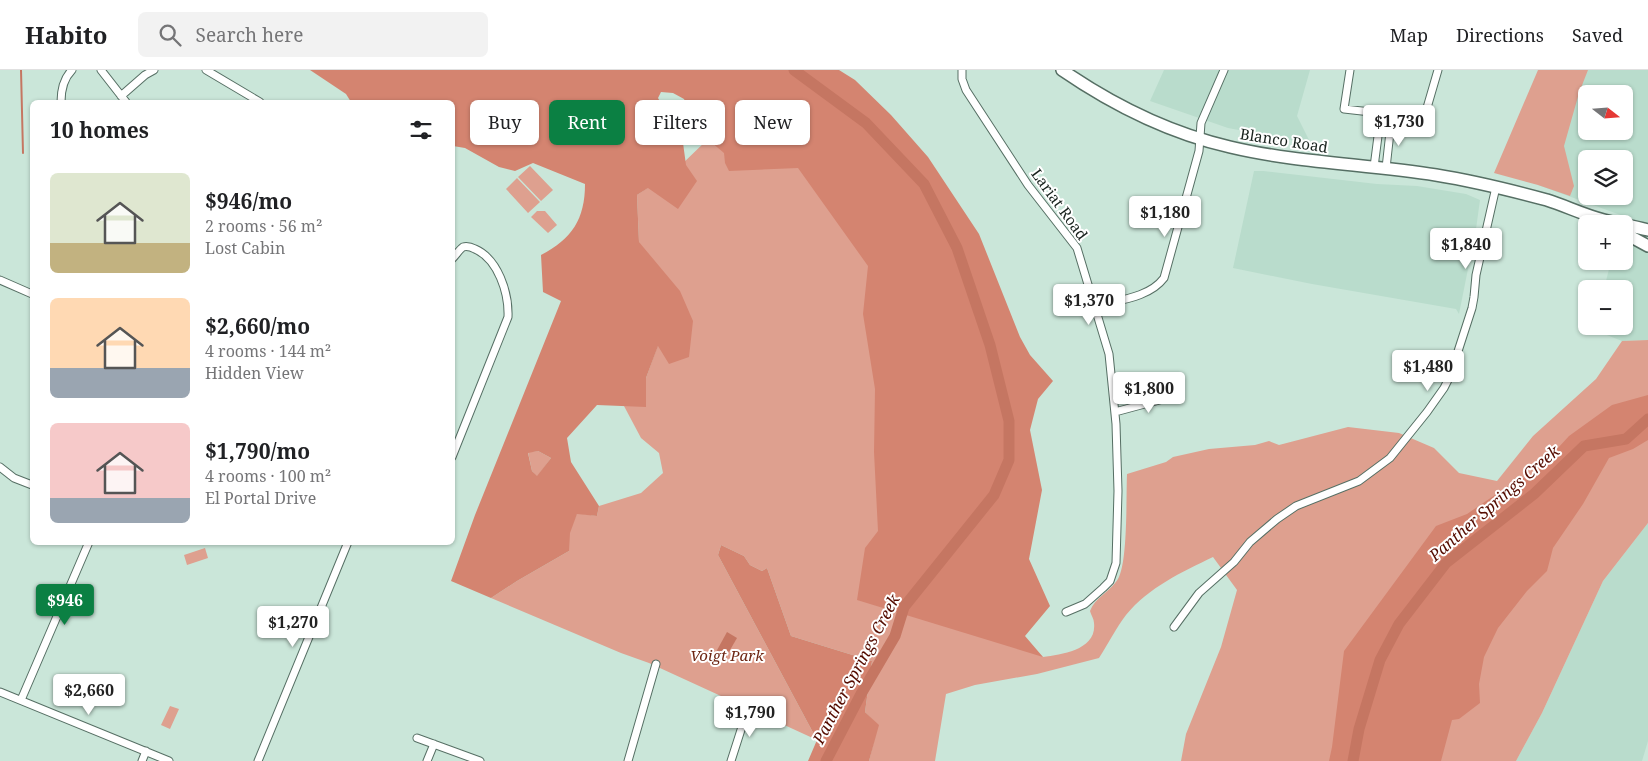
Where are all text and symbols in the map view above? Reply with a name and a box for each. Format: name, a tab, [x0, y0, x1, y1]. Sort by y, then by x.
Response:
search box	[138, 12, 488, 57]
text: Habito	[25, 18, 108, 51]
icon: search	[156, 21, 184, 49]
text: Search here	[196, 22, 303, 48]
text: Map	[1390, 23, 1428, 47]
text: Directions	[1456, 23, 1544, 47]
text: Saved	[1572, 23, 1623, 47]
north arrow	[1578, 85, 1632, 140]
map controls	[1578, 85, 1633, 335]
chip: Buy	[470, 100, 539, 145]
chip: Rent	[549, 100, 625, 145]
chip: Filters	[635, 100, 725, 145]
chip: New	[735, 100, 810, 145]
pin: $1,730	[1358, 104, 1440, 147]
text: $1,730	[1374, 110, 1424, 132]
text: 10 homes	[50, 116, 149, 144]
icon: filters	[407, 116, 435, 144]
street label: Blanco Road	[1239, 123, 1329, 157]
button: layers	[1578, 150, 1633, 205]
street label: Lariat Road	[1027, 164, 1093, 244]
text: $946/mo	[205, 187, 292, 215]
icon: home	[90, 193, 150, 253]
pin: $1,180	[1124, 196, 1206, 238]
text: $1,180	[1140, 201, 1190, 223]
text: 2 rooms · 56 m²	[205, 215, 322, 237]
button: +	[1578, 215, 1633, 270]
pin: $1,840	[1425, 228, 1507, 270]
text: $1,840	[1441, 233, 1491, 255]
text: Lost Cabin	[205, 237, 285, 259]
button: −	[1578, 280, 1633, 335]
pin: $1,370	[1048, 284, 1130, 326]
text: $1,370	[1064, 289, 1114, 311]
text: $2,660/mo	[205, 312, 310, 340]
icon: home	[90, 318, 150, 378]
text: 4 rooms · 144 m²	[205, 340, 331, 362]
pin: $1,480	[1387, 350, 1469, 392]
text: $1,480	[1403, 355, 1453, 377]
text: Hidden View	[205, 362, 304, 384]
pin: $1,800	[1108, 372, 1190, 414]
text: $1,800	[1124, 377, 1174, 399]
text: $1,790/mo	[205, 437, 310, 465]
water label: Panther Springs Creek	[1423, 440, 1565, 566]
icon: home	[90, 443, 150, 503]
text: 4 rooms · 100 m²	[205, 465, 331, 487]
text: El Portal Drive	[205, 487, 316, 509]
pin: $946	[35, 584, 95, 626]
text: $946	[47, 589, 83, 611]
water label: Panther Springs Creek	[807, 590, 905, 748]
pin: $1,270	[252, 606, 334, 648]
text: $1,270	[268, 611, 318, 633]
park label: Voigt Park	[690, 645, 764, 665]
pin: $2,660	[48, 674, 130, 716]
text: $2,660	[64, 679, 114, 701]
pin: $1,790	[709, 696, 791, 738]
text: $1,790	[725, 701, 775, 723]

